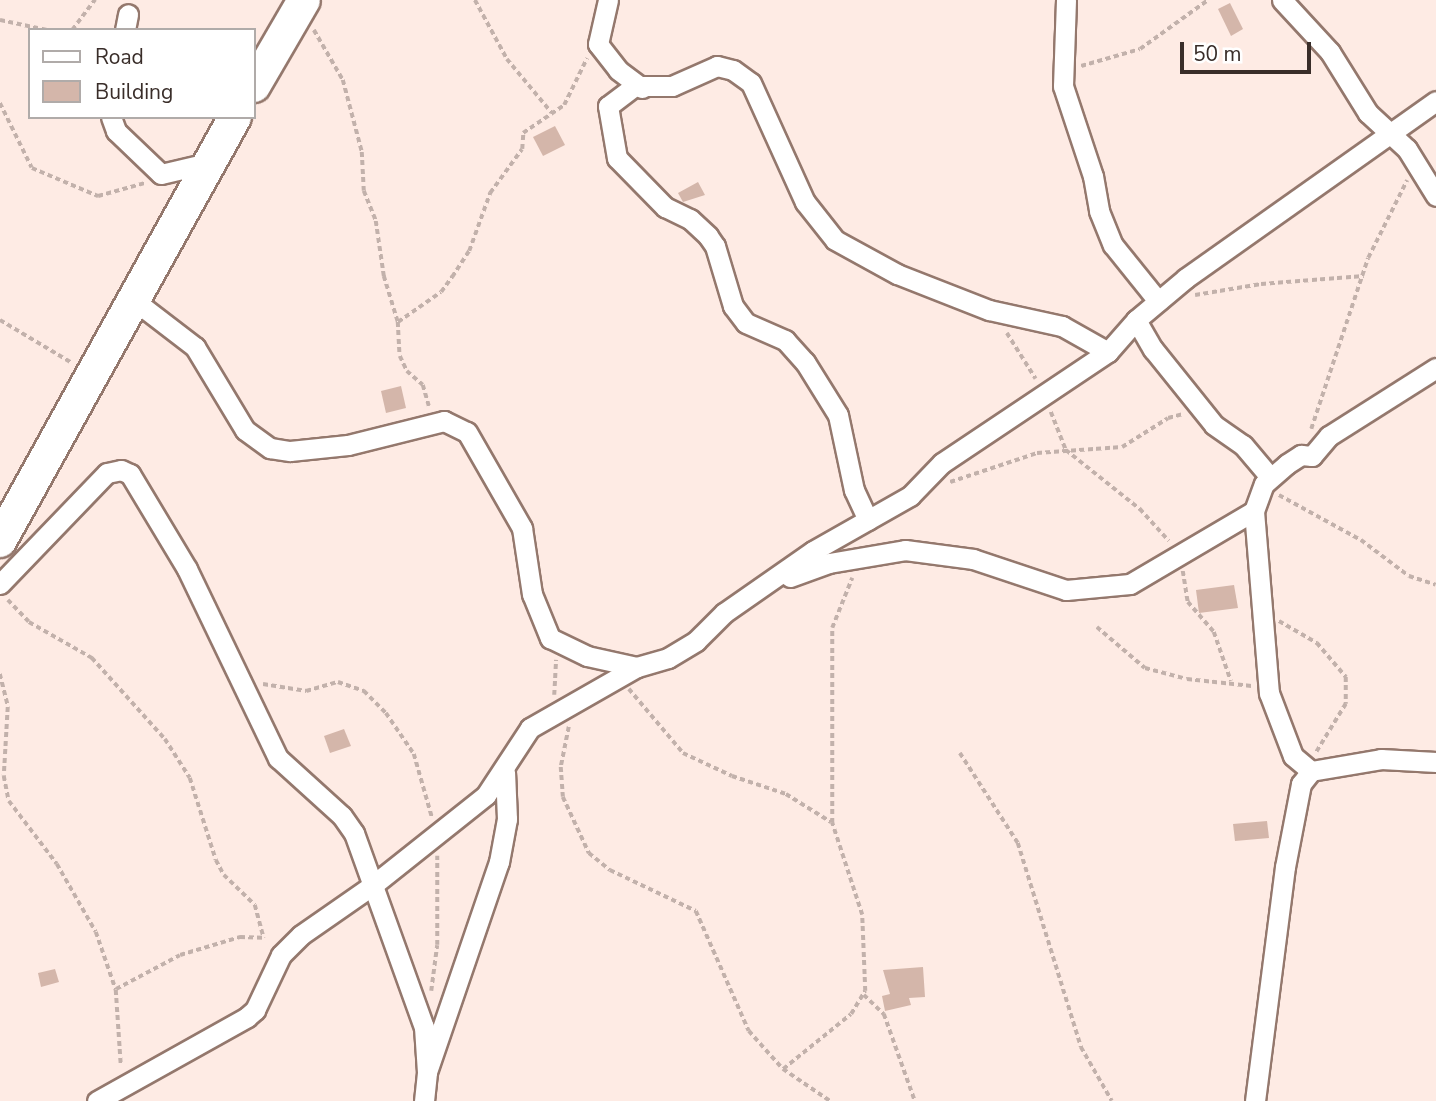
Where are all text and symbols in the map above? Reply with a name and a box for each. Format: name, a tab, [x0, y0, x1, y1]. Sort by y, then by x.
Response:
legend	[28, 28, 256, 119]
scale bar	[1184, 28, 1315, 72]
text: 50 m	[1193, 40, 1242, 68]
text: Road	[95, 43, 144, 71]
text: Building	[95, 78, 173, 106]

